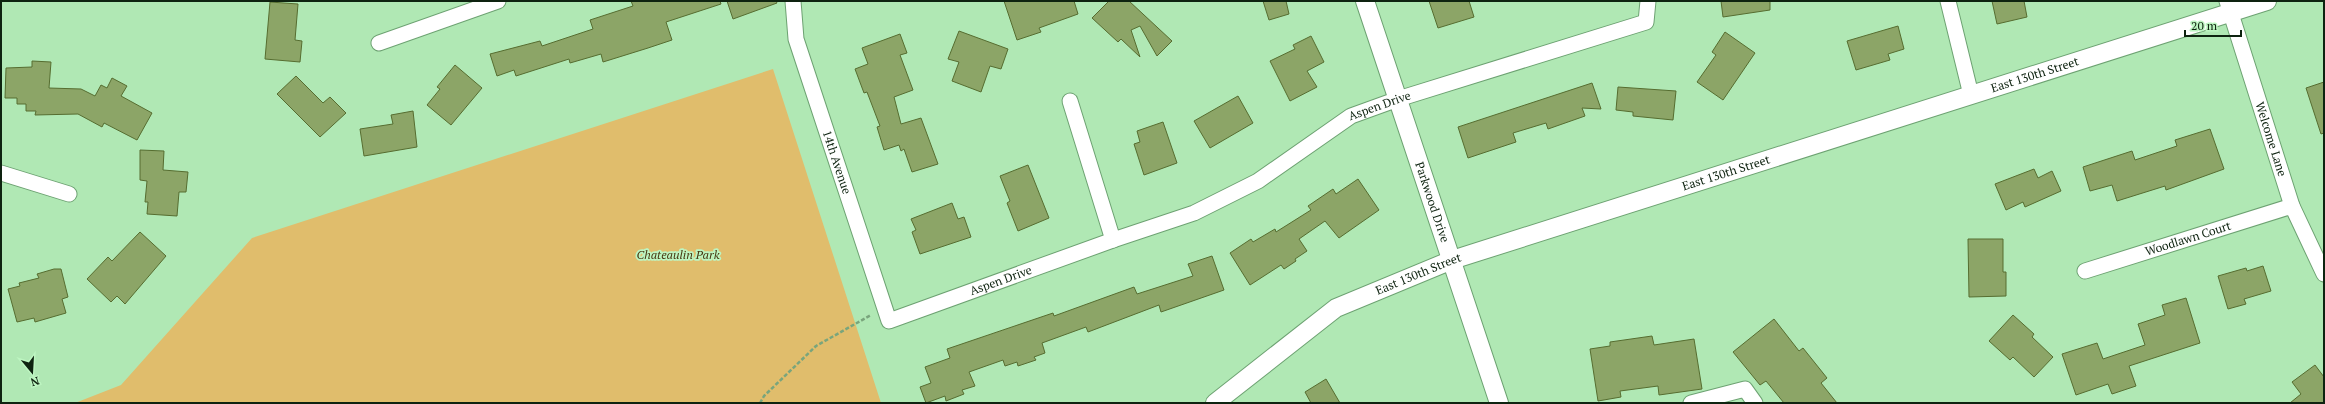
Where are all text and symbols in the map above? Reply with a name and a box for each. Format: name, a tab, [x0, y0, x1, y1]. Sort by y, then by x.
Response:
scale bar	[2185, 12, 2241, 38]
text: 20 m	[2191, 18, 2218, 33]
street label: East 130th Street	[1989, 53, 2081, 95]
street label: Aspen Drive	[1346, 88, 1412, 123]
street label: Welcome Lane	[2252, 100, 2290, 178]
street label: 14th Avenue	[820, 128, 855, 196]
street label: East 130th Street	[1680, 151, 1772, 193]
street label: Parkwood Drive	[1412, 160, 1453, 244]
street label: Woodlawn Court	[2143, 218, 2233, 259]
park label: Chateaulin Park	[637, 247, 720, 262]
street label: East 130th Street	[1373, 249, 1463, 298]
street label: Aspen Drive	[968, 262, 1034, 298]
north arrow	[12, 352, 52, 392]
text: N	[28, 374, 41, 390]

